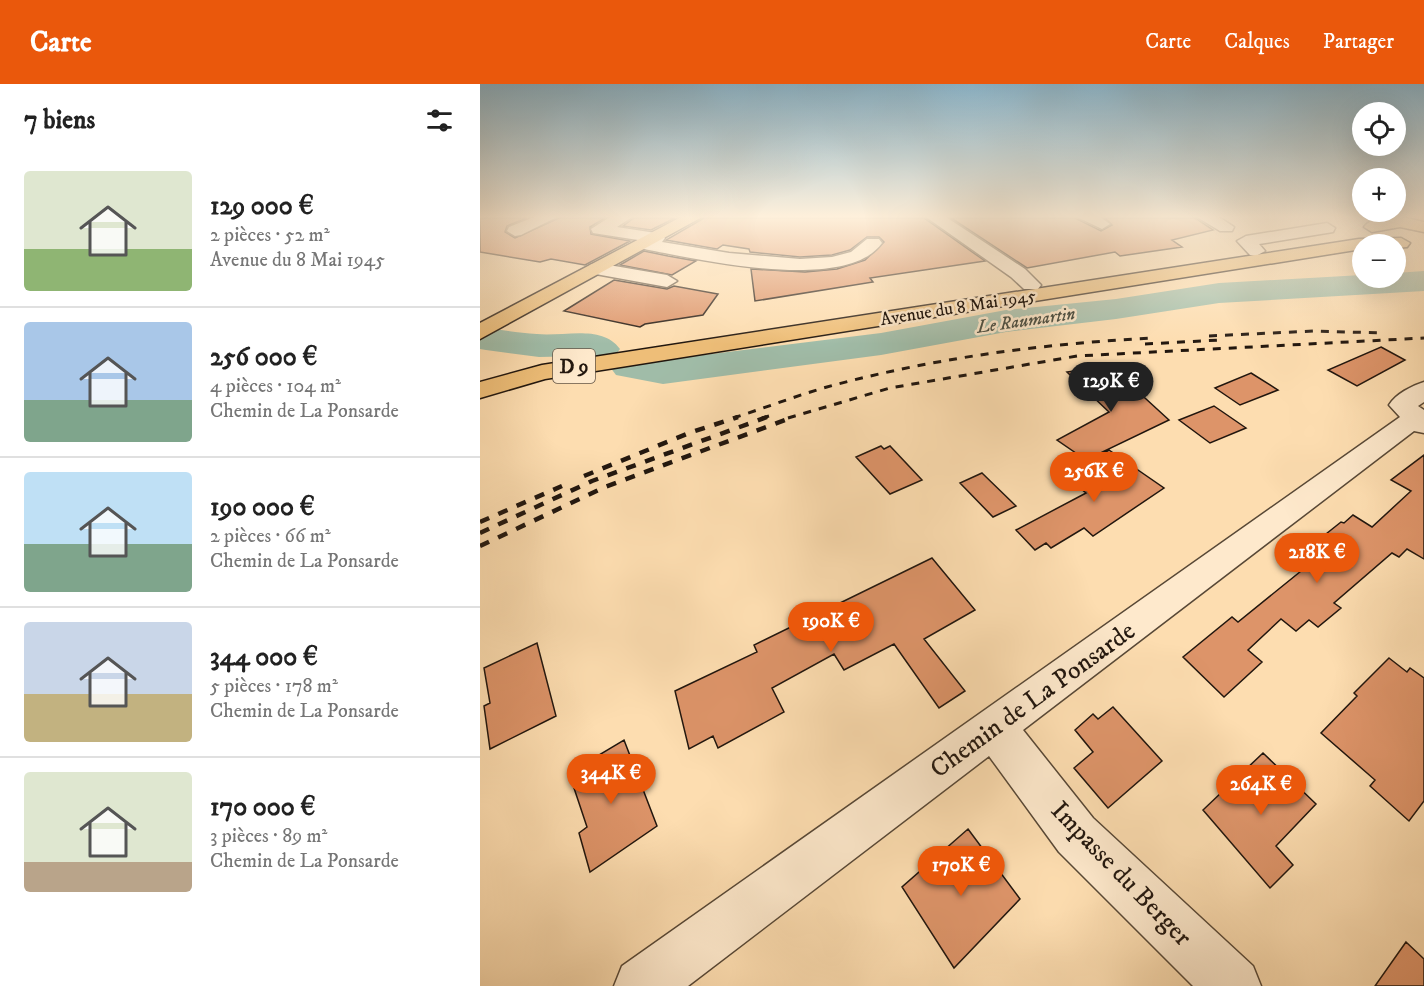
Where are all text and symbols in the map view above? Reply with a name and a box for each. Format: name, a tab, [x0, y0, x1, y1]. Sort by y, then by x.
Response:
text: Carte	[30, 25, 92, 60]
text: Carte	[1145, 29, 1191, 55]
text: Calques	[1224, 29, 1290, 55]
text: Partager	[1323, 29, 1394, 55]
map controls	[1352, 102, 1406, 288]
button: locate	[1352, 102, 1406, 156]
text: 7 biens	[24, 104, 95, 137]
icon: filters	[423, 104, 456, 137]
button: +	[1352, 168, 1406, 222]
text: 129 000 €	[210, 190, 314, 223]
icon: home	[72, 195, 144, 267]
text: 2 pièces · 52 m²	[210, 223, 330, 248]
button: −	[1352, 234, 1406, 288]
text: Avenue du 8 Mai 1945	[210, 248, 385, 273]
street label: Avenue du 8 Mai 1945	[879, 285, 1038, 331]
water label: Le Raumartin	[975, 303, 1077, 339]
text: 256 000 €	[210, 341, 317, 374]
icon: home	[72, 346, 144, 418]
road number: D 9	[553, 349, 595, 383]
pin: 129K €	[1062, 362, 1160, 413]
text: 129K €	[1082, 369, 1140, 394]
text: 4 pièces · 104 m²	[210, 374, 341, 399]
text: Chemin de La Ponsarde	[210, 399, 399, 424]
pin: 256K €	[1045, 452, 1143, 503]
text: 256K €	[1064, 459, 1124, 484]
text: 190 000 €	[210, 491, 315, 524]
icon: home	[72, 496, 144, 568]
text: 2 pièces · 66 m²	[210, 524, 331, 549]
pin: 218K €	[1268, 533, 1366, 584]
text: 218K €	[1288, 540, 1346, 565]
text: Chemin de La Ponsarde	[210, 549, 399, 574]
pin: 190K €	[782, 602, 880, 653]
text: 190K €	[802, 609, 860, 634]
street label: Chemin de La Ponsarde	[924, 615, 1142, 786]
text: 344 000 €	[210, 641, 318, 674]
icon: home	[72, 646, 144, 718]
text: 5 pièces · 178 m²	[210, 674, 338, 699]
text: Chemin de La Ponsarde	[210, 699, 399, 724]
pin: 344K €	[562, 754, 660, 805]
text: 344K €	[581, 761, 641, 786]
pin: 264K €	[1212, 765, 1310, 816]
text: 264K €	[1230, 772, 1292, 797]
text: 170 000 €	[210, 791, 316, 824]
street label: Impasse du Berger	[1043, 795, 1199, 954]
icon: home	[72, 796, 144, 868]
text: 3 pièces · 89 m²	[210, 824, 327, 849]
pin: 170K €	[912, 846, 1010, 897]
text: Chemin de La Ponsarde	[210, 849, 399, 874]
text: 170K €	[932, 853, 990, 878]

